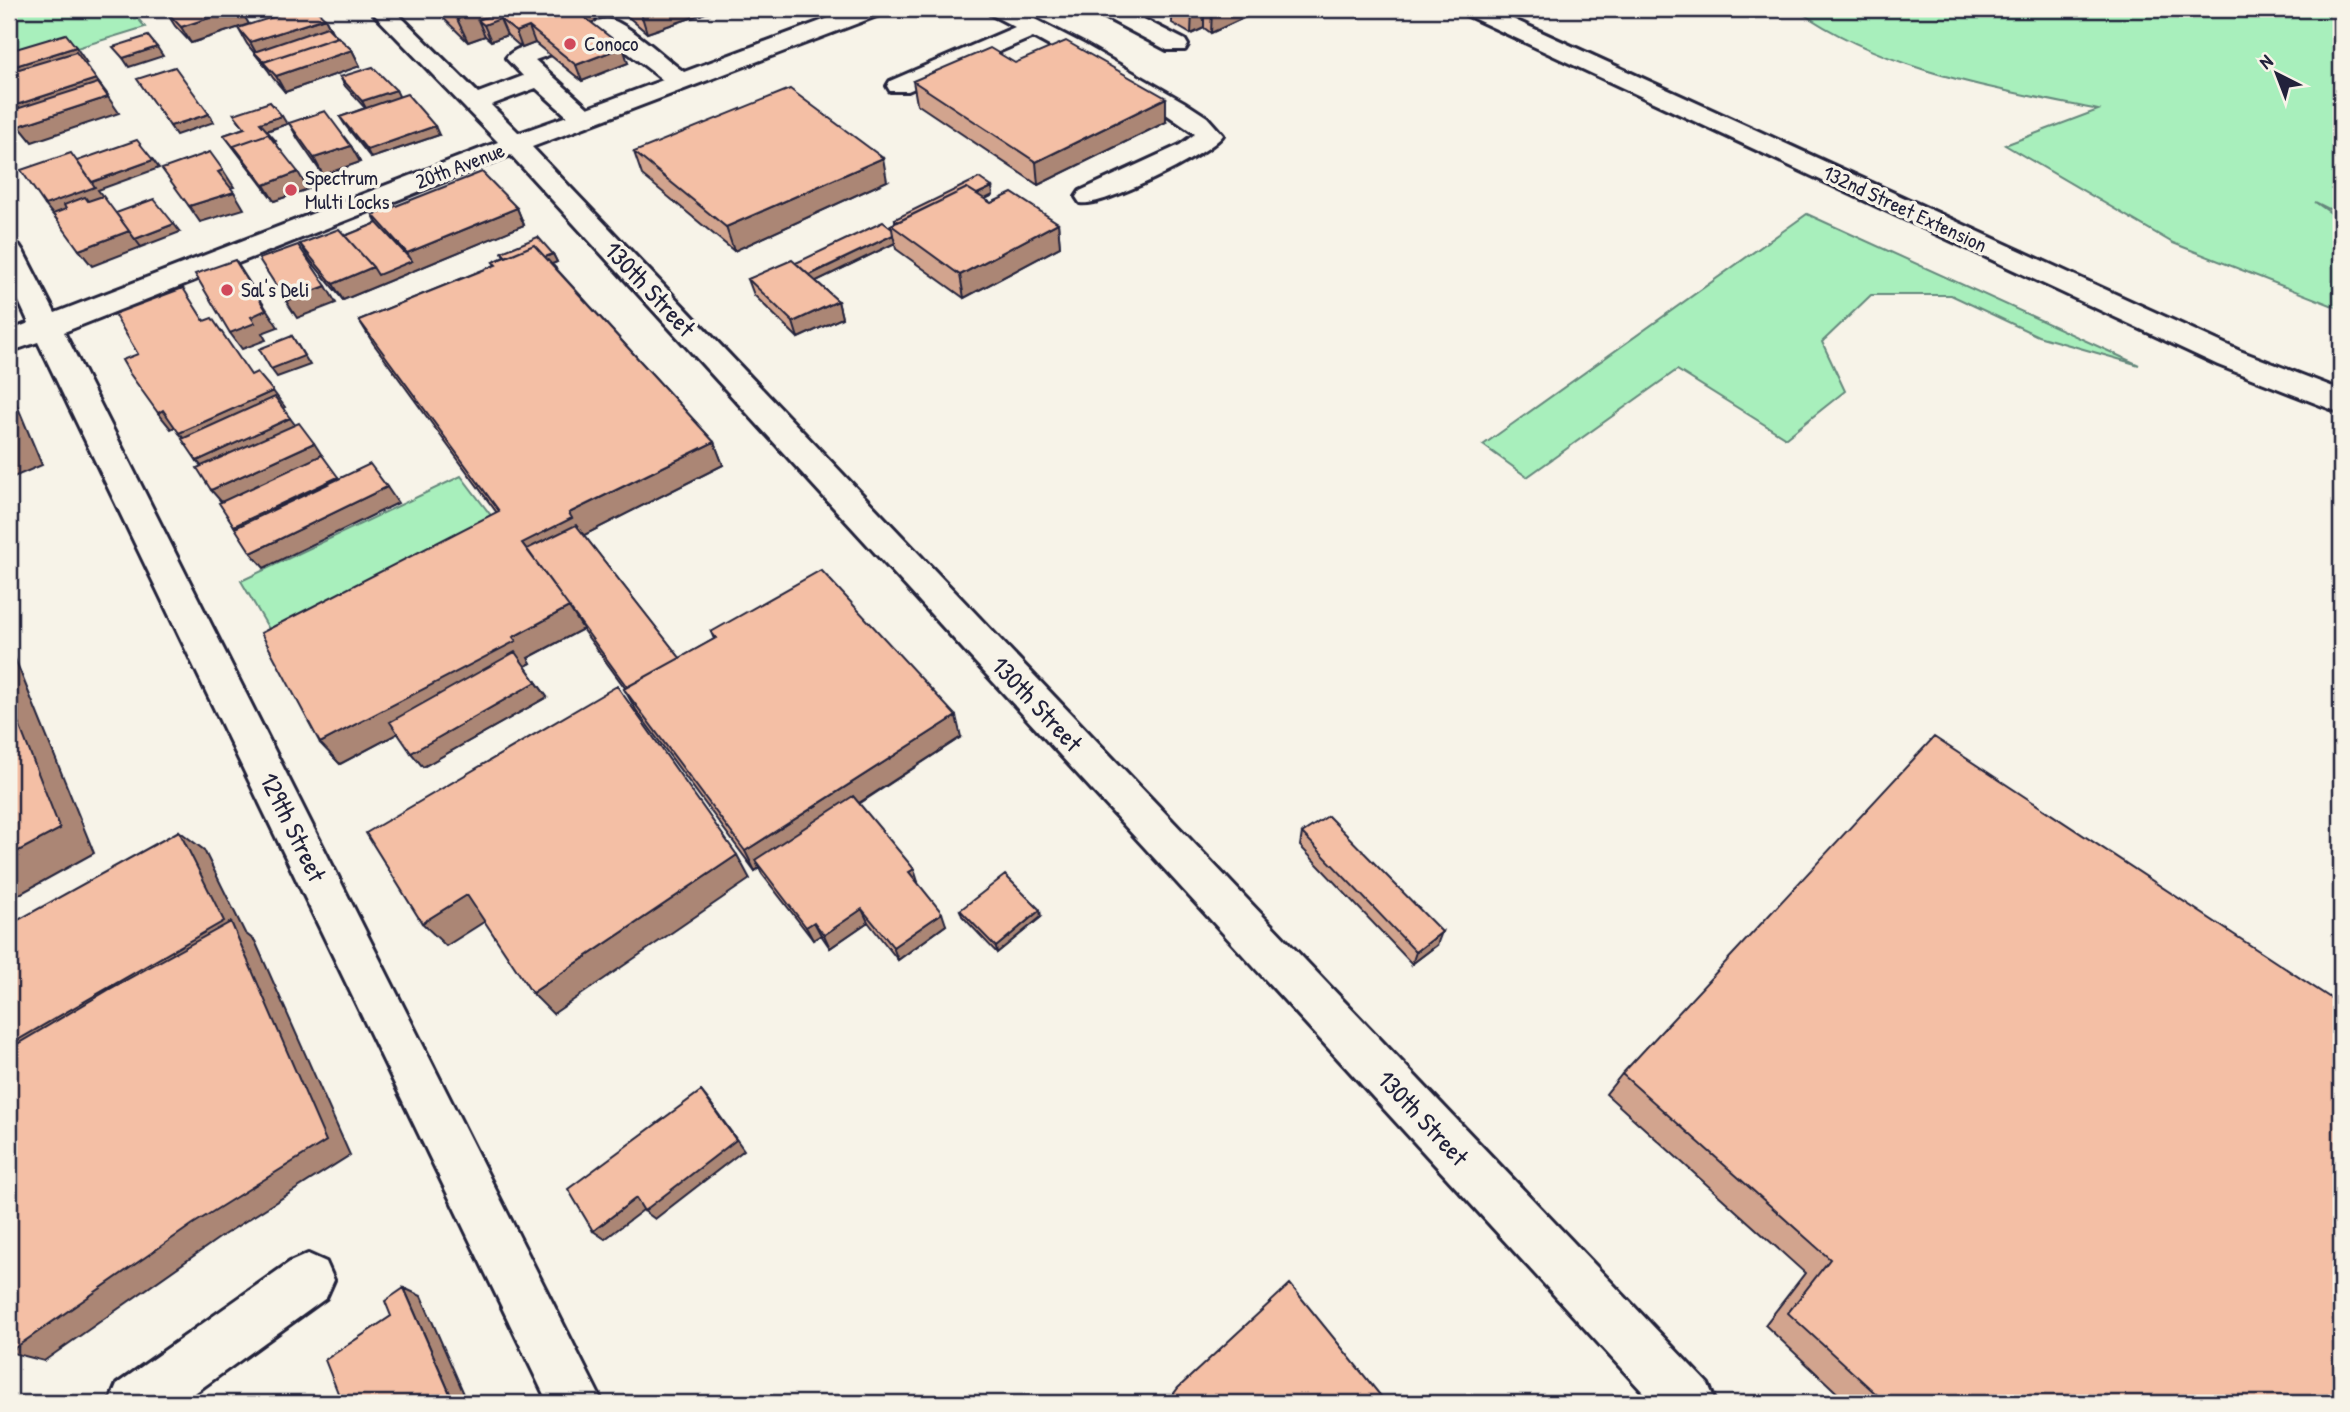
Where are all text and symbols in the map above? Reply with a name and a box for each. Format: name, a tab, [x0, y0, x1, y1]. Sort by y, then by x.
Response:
place label: Conoco	[584, 29, 639, 58]
marker: Conoco	[562, 36, 578, 52]
north arrow	[2242, 38, 2312, 108]
text: N	[2253, 48, 2278, 74]
street label: 20th Avenue	[411, 135, 509, 196]
street label: 132nd Street Extension	[1819, 158, 1992, 259]
place label: Spectrum Multi Locks	[305, 163, 389, 216]
marker: Spectrum Multi Locks	[283, 182, 299, 198]
street label: 130th Street	[597, 233, 704, 345]
place label: Sal's Deli	[241, 275, 309, 304]
marker: Sal's Deli	[219, 282, 235, 298]
street label: 130th Street	[984, 648, 1091, 760]
street label: 129th Street	[252, 766, 335, 888]
street label: 130th Street	[1370, 1062, 1477, 1174]

